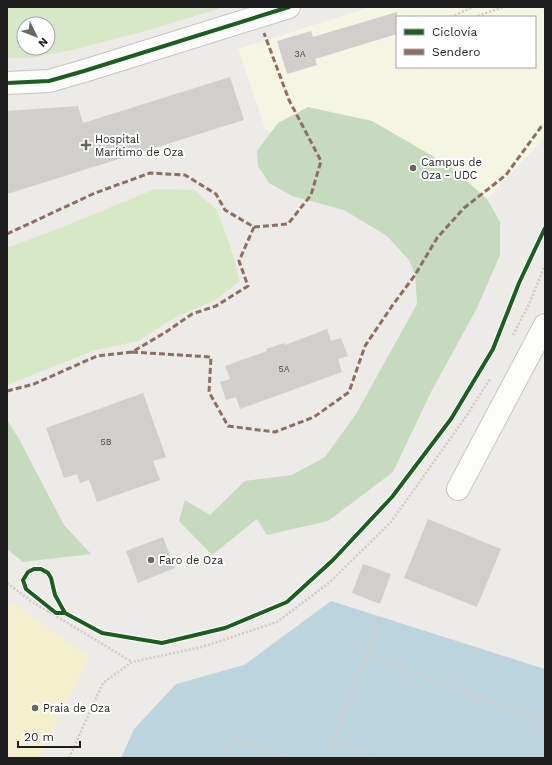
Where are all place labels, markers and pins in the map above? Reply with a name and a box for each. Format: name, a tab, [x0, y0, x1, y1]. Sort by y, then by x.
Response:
place label: Hospital Marítimo de Oza	[95, 133, 184, 159]
marker: Hospital Marítimo de Oza	[80, 139, 92, 151]
place label: Campus de Oza - UDC	[421, 156, 482, 182]
marker: Campus de Oza - UDC	[408, 163, 418, 173]
place label: Faro de Oza	[159, 554, 223, 567]
marker: Faro de Oza	[146, 555, 156, 565]
place label: Praia de Oza	[43, 702, 110, 715]
marker: Praia de Oza	[30, 703, 40, 713]

